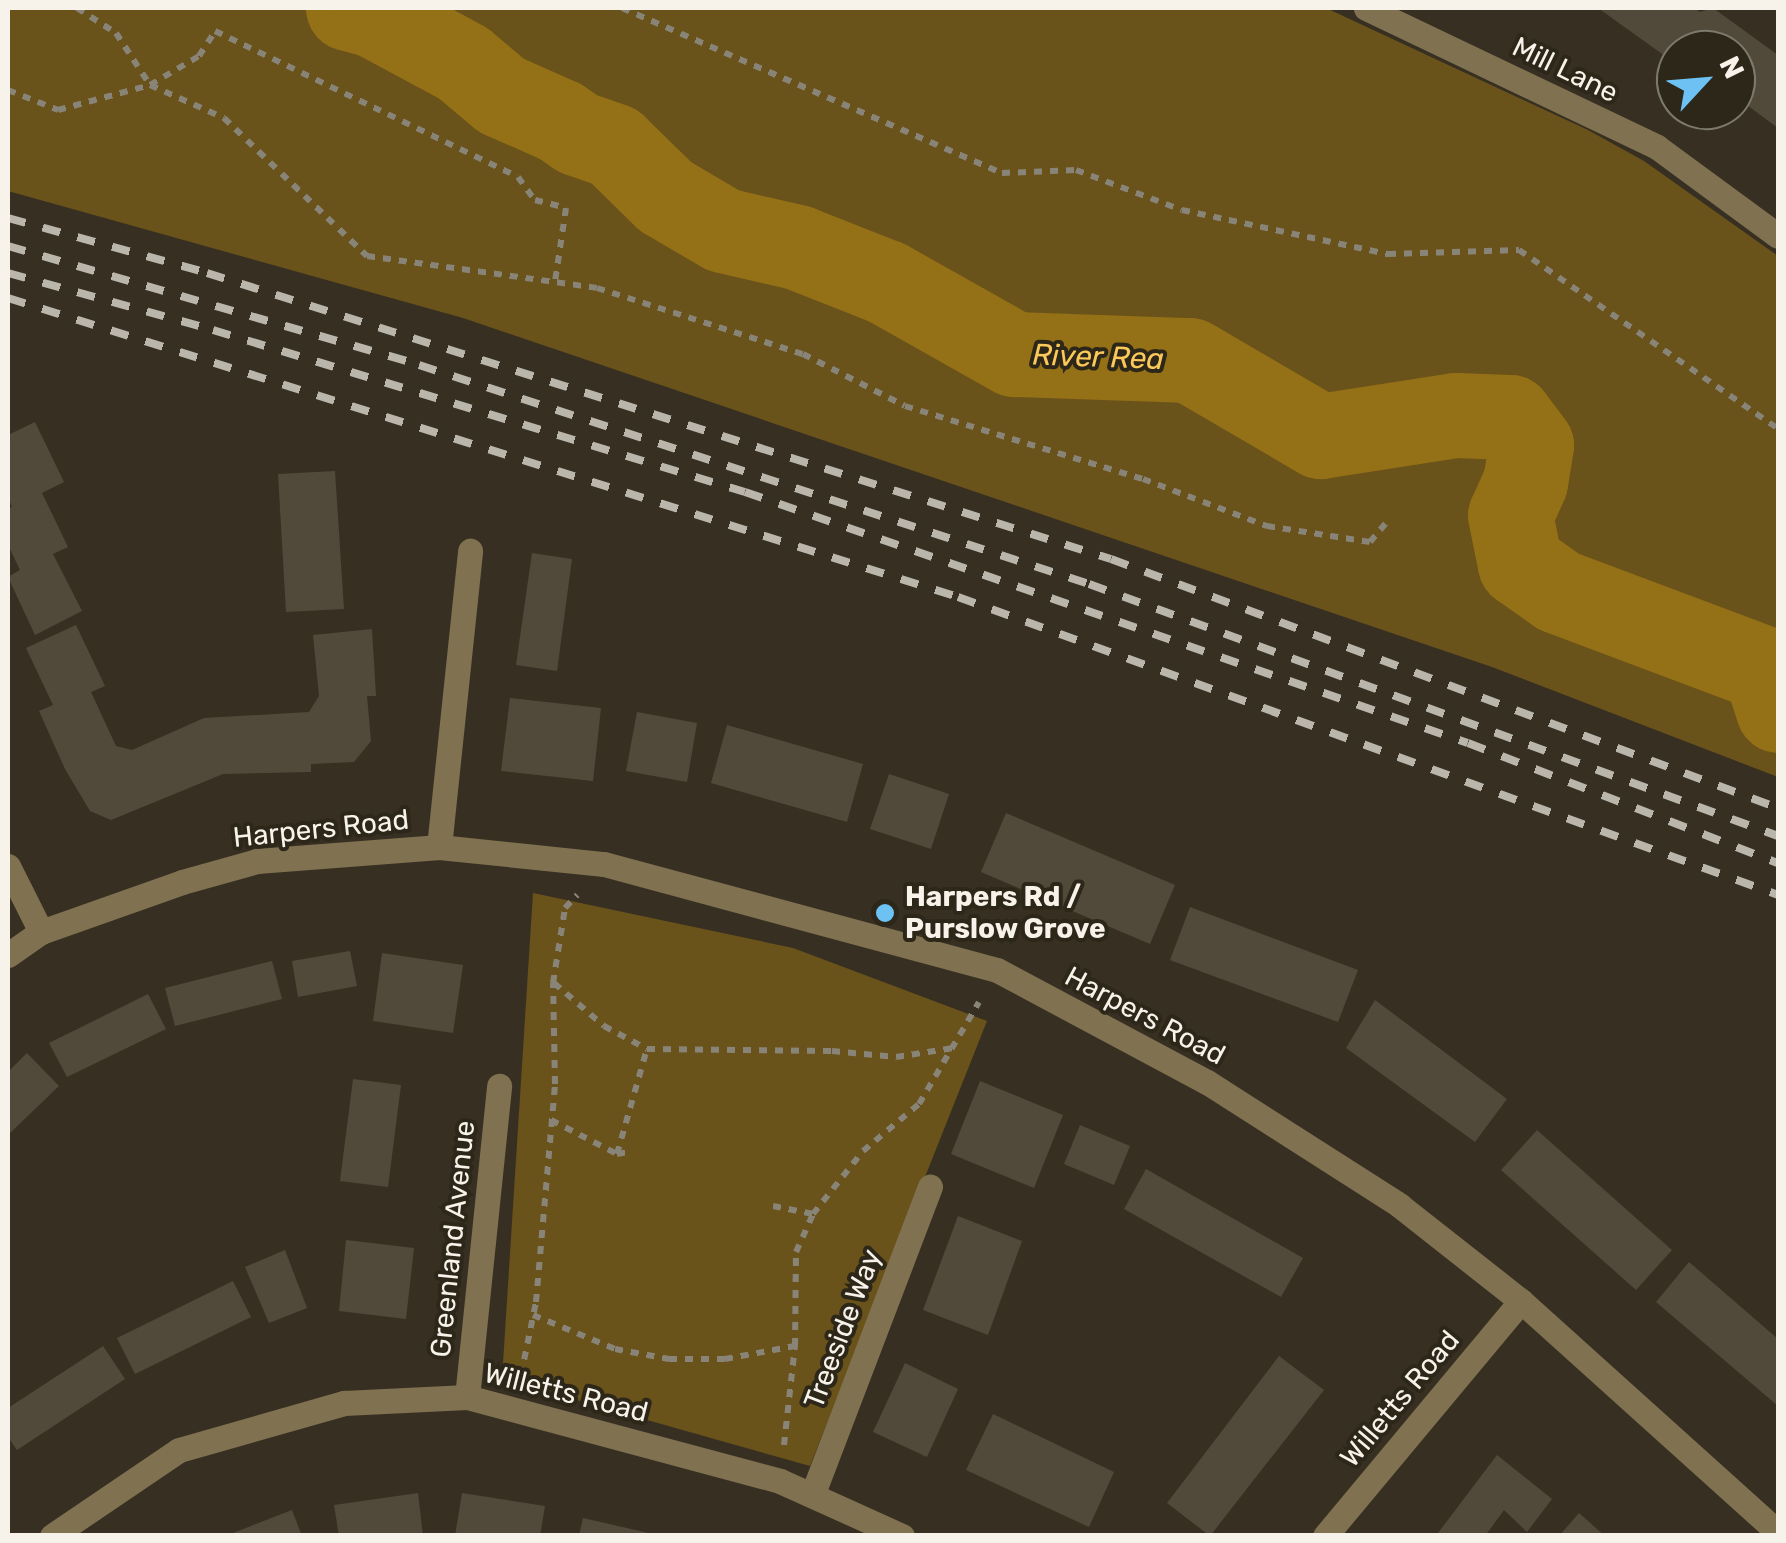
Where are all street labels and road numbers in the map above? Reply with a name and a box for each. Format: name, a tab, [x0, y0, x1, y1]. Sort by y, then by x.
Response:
street label: Mill Lane	[1507, 30, 1623, 110]
street label: Harpers Road	[231, 803, 411, 855]
street label: Harpers Road	[1059, 960, 1231, 1072]
street label: Greenland Avenue	[424, 1119, 482, 1359]
street label: Treeside Way	[797, 1244, 889, 1414]
street label: Willetts Road	[1333, 1324, 1467, 1474]
street label: Willetts Road	[481, 1356, 651, 1430]

